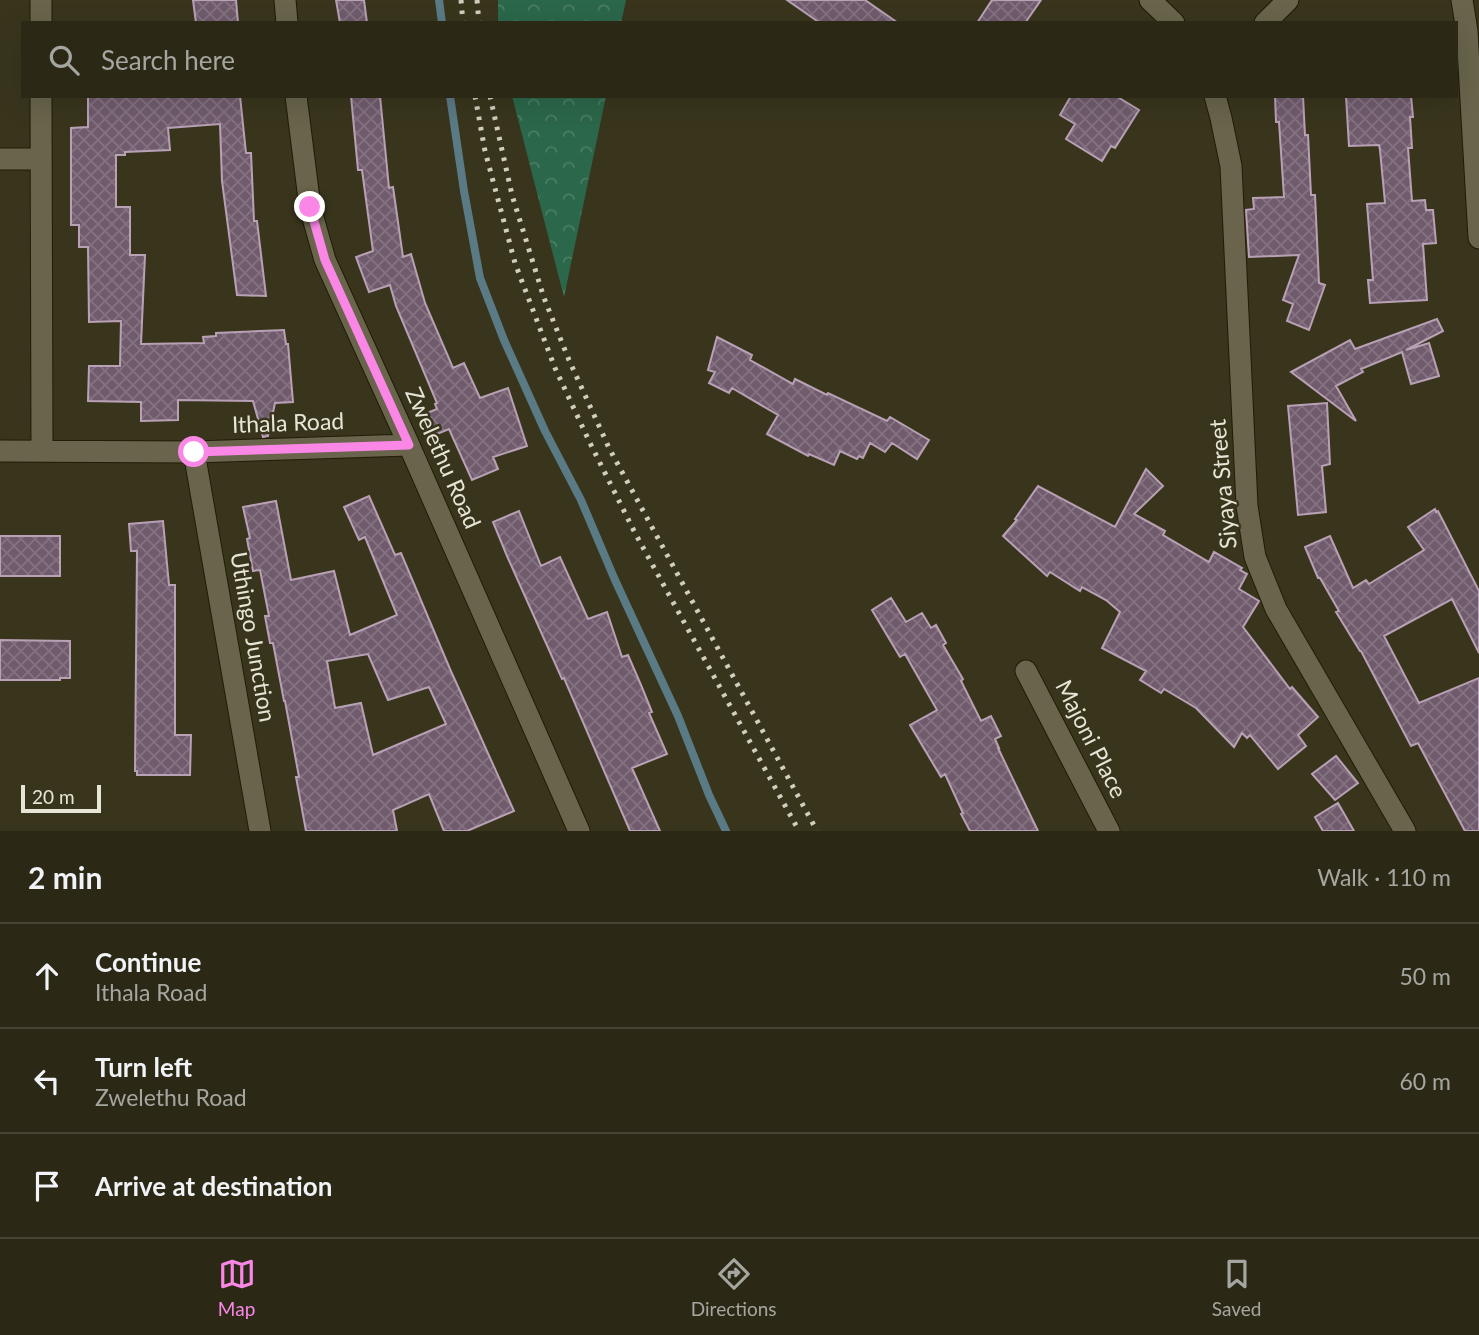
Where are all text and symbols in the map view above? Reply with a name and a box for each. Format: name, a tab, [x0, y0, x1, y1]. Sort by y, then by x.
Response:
search box	[21, 21, 1458, 98]
icon: search	[45, 41, 83, 79]
text: Search here	[101, 44, 235, 76]
route end	[294, 191, 325, 222]
street label: Zwelethu Road	[400, 383, 488, 533]
street label: Ithala Road	[231, 406, 345, 438]
street label: Siyaya Street	[1202, 417, 1242, 550]
route start	[178, 436, 209, 467]
street label: Uthingo Junction	[225, 550, 283, 724]
street label: Majoni Place	[1050, 675, 1134, 802]
scale bar	[21, 782, 102, 814]
text: 20 m	[32, 785, 75, 808]
text: 2 min	[28, 859, 102, 895]
text: Walk · 110 m	[1317, 863, 1451, 891]
text: Continue	[95, 946, 201, 978]
icon: ahead	[28, 957, 66, 995]
text: 50 m	[1400, 962, 1451, 990]
text: Ithala Road	[95, 978, 207, 1006]
text: Turn left	[95, 1051, 192, 1083]
icon: left	[28, 1062, 66, 1100]
text: 60 m	[1400, 1067, 1451, 1095]
text: Zwelethu Road	[95, 1083, 247, 1111]
icon: arrive	[28, 1167, 66, 1205]
text: Arrive at destination	[95, 1170, 332, 1202]
tab: Map	[218, 1255, 256, 1320]
tab: Directions	[691, 1255, 777, 1320]
tab: Saved	[1212, 1255, 1261, 1320]

